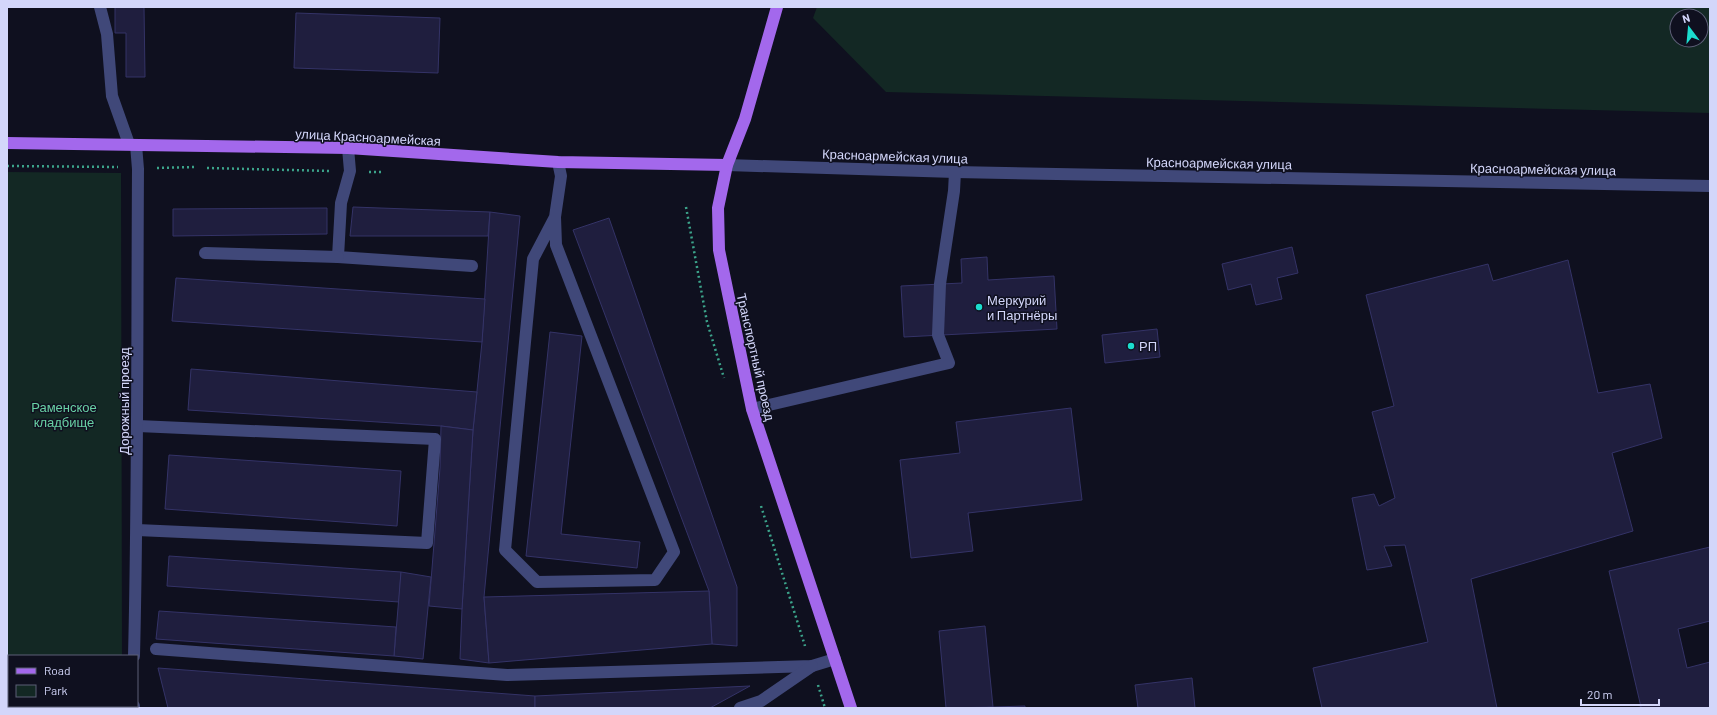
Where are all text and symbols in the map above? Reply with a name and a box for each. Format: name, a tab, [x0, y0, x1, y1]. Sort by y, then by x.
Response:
north arrow	[1669, 8, 1709, 48]
text: N	[1681, 11, 1691, 25]
street label: улица Красноармейская	[295, 125, 441, 149]
street label: Красноармейская улица	[822, 145, 969, 167]
street label: Красноармейская улица	[1146, 154, 1293, 172]
street label: Красноармейская улица	[1470, 160, 1617, 178]
street label: Транспортный проезд	[734, 292, 779, 423]
place label: Меркурий и Партнёры	[987, 292, 1057, 323]
marker: Меркурий и Партнёры	[974, 302, 984, 312]
place label: РП	[1139, 338, 1157, 354]
marker: РП	[1126, 341, 1136, 351]
street label: Дорожный проезд	[116, 347, 132, 455]
park label: Раменское кладбище	[31, 399, 97, 430]
legend	[8, 655, 138, 707]
text: Road	[44, 663, 71, 677]
scale bar	[1581, 681, 1659, 707]
text: Park	[44, 683, 68, 697]
text: 20 m	[1587, 687, 1613, 701]

